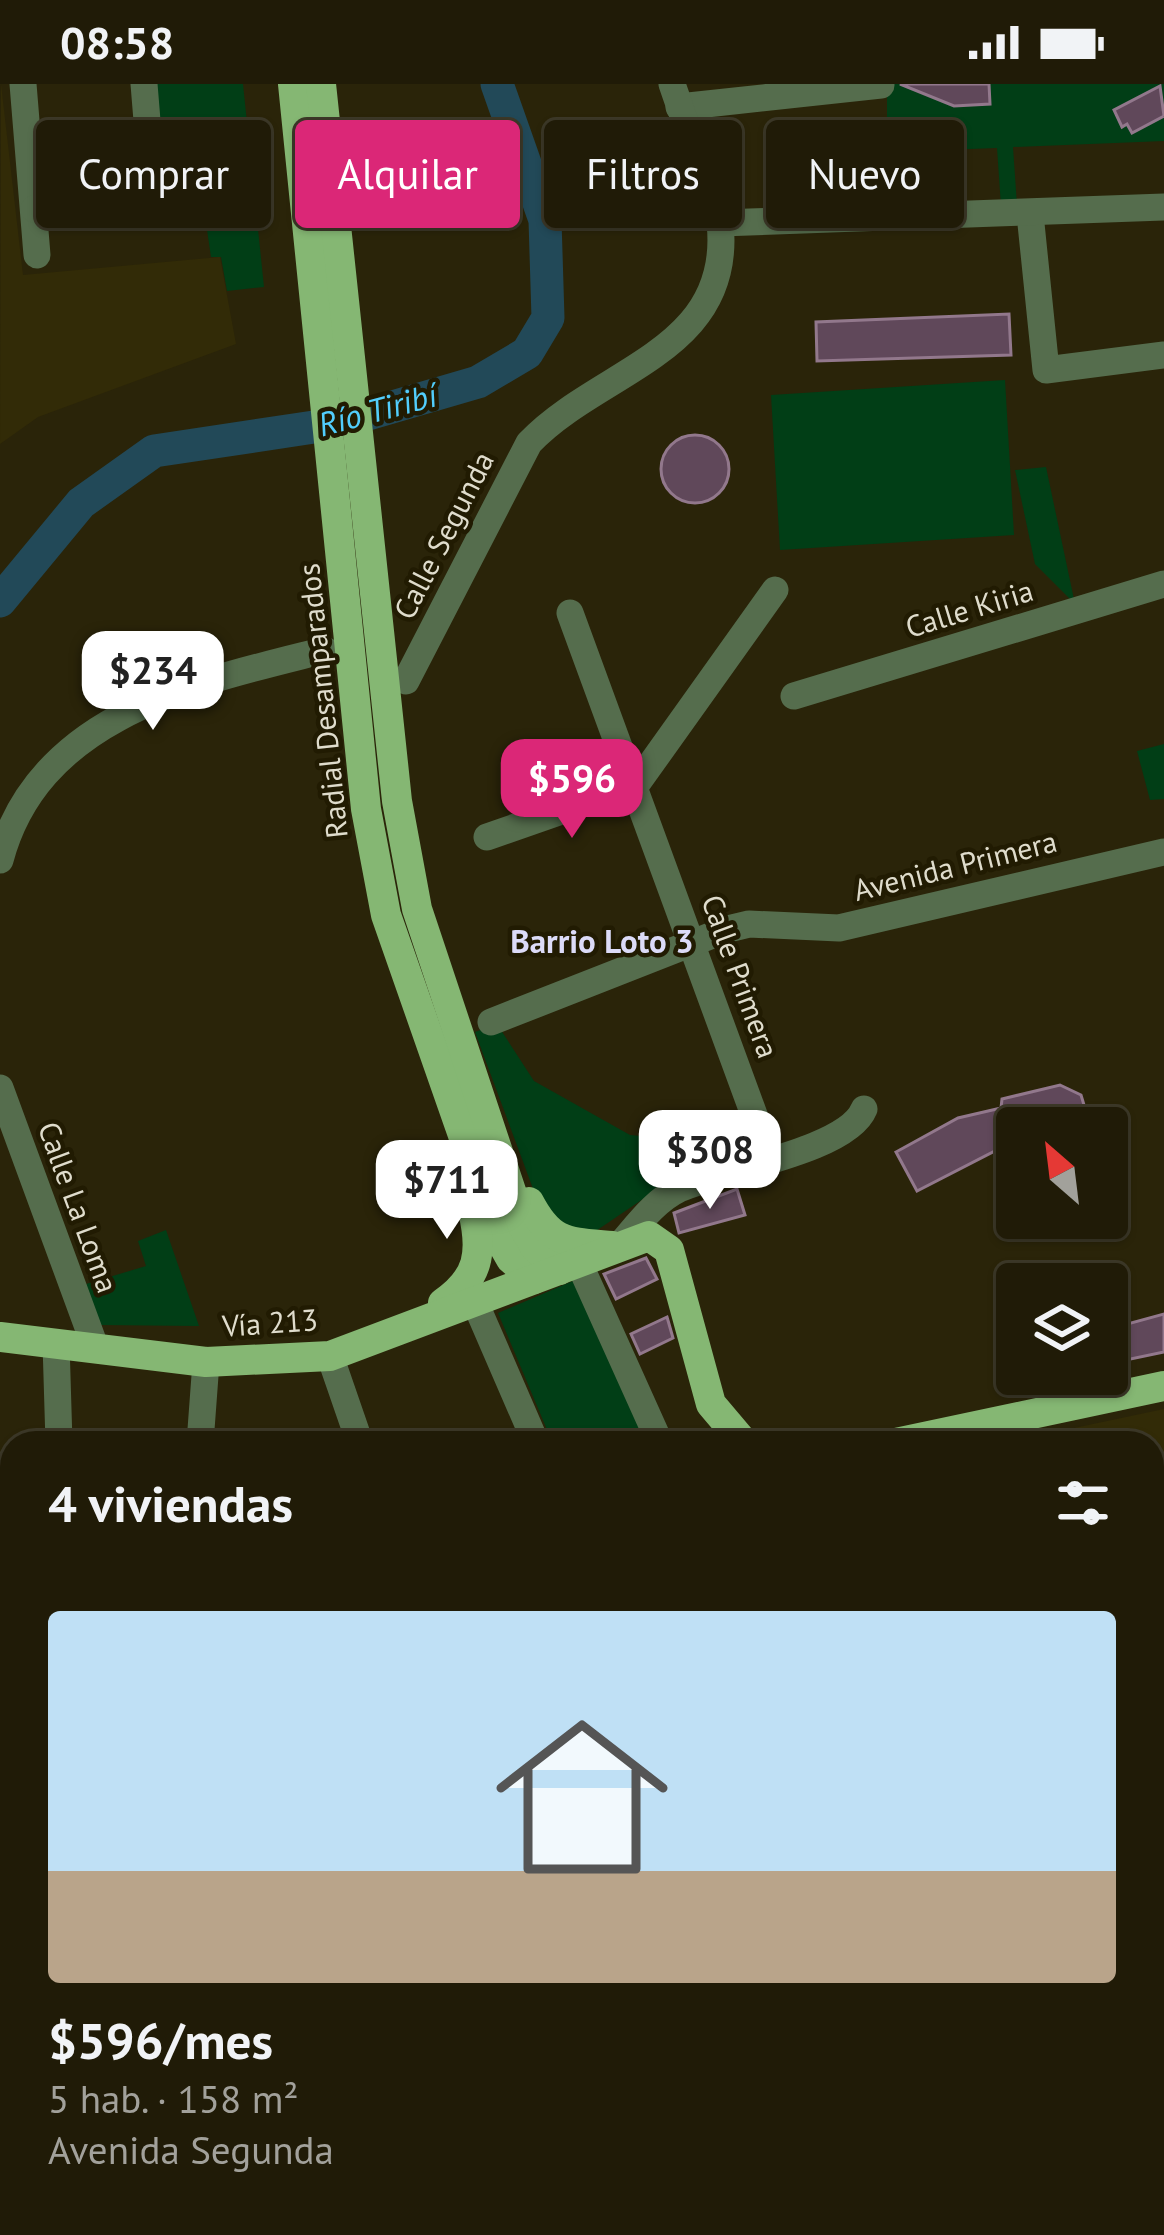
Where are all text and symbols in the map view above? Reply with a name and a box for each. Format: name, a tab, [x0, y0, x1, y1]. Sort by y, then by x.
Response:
text: 08:58	[60, 13, 174, 71]
chip: Comprar	[36, 120, 271, 228]
chip: Alquilar	[295, 120, 520, 228]
chip: Filtros	[544, 120, 742, 228]
chip: Nuevo	[766, 120, 964, 228]
water label: Río Tiribí	[313, 372, 444, 445]
street label: Calle Segunda	[384, 445, 502, 625]
street label: Radial Desamparados	[288, 562, 356, 840]
street label: Calle Kiria	[900, 570, 1038, 646]
pin: $234	[82, 631, 224, 733]
text: $234	[109, 644, 197, 695]
pin: $596	[501, 739, 643, 841]
text: $596	[528, 752, 616, 803]
street label: Avenida Primera	[849, 821, 1061, 909]
street label: Calle Primera	[693, 889, 789, 1063]
district label: Barrio Loto 3	[510, 919, 694, 962]
north arrow	[996, 1107, 1128, 1239]
map controls	[996, 1107, 1128, 1395]
pin: $308	[639, 1110, 781, 1212]
street label: Calle La Loma	[30, 1116, 128, 1298]
text: $308	[666, 1123, 754, 1174]
pin: $711	[376, 1140, 518, 1242]
text: $711	[403, 1153, 491, 1204]
button: layers	[996, 1263, 1128, 1395]
street label: Vía 213	[220, 1299, 319, 1345]
text: 4 viviendas	[48, 1470, 293, 1536]
icon: filters	[1050, 1470, 1116, 1536]
icon: home	[474, 1689, 690, 1905]
text: $596/mes	[48, 2007, 273, 2073]
text: 5 hab. · 158 m²	[48, 2073, 299, 2124]
text: Avenida Segunda	[48, 2124, 334, 2175]

